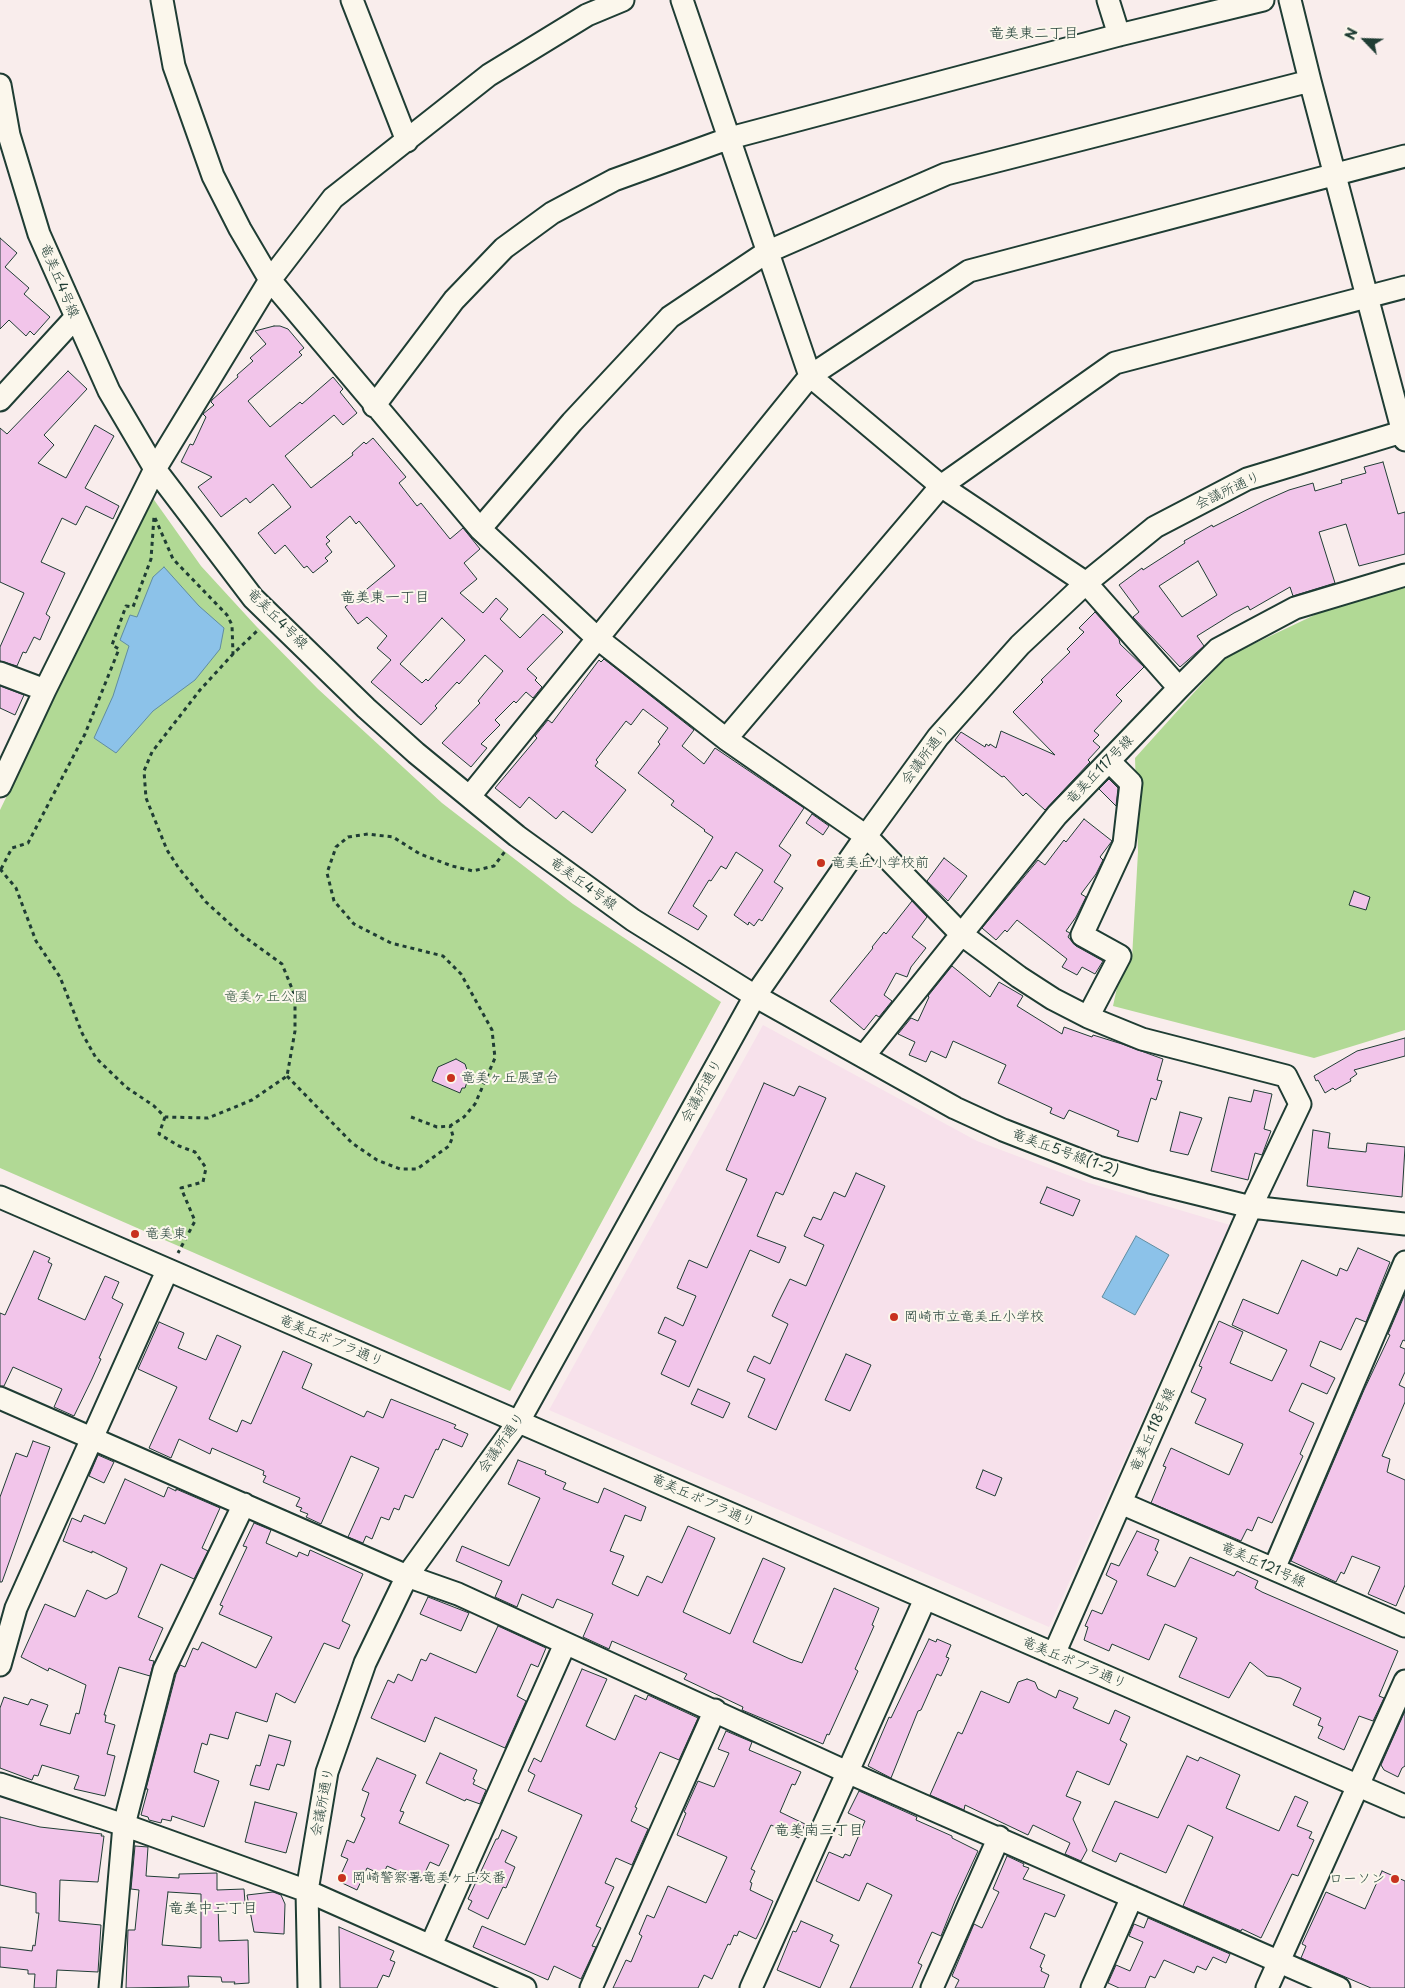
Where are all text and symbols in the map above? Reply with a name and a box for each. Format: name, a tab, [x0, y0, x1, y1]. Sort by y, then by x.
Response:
north arrow	[1340, 15, 1390, 65]
text: N	[1339, 24, 1363, 43]
district label: 竜美東二丁目	[989, 25, 1079, 43]
street label: 竜美丘4号線	[36, 241, 82, 321]
street label: 会議所通り	[1193, 469, 1263, 513]
street label: 竜美丘4号線	[243, 585, 311, 653]
district label: 竜美東一丁目	[340, 589, 430, 607]
street label: 会議所通り	[898, 722, 954, 788]
street label: 竜美丘117号線	[1063, 732, 1137, 808]
street label: 竜美丘4号線	[546, 854, 620, 914]
place label: 竜美丘小学校前	[831, 855, 929, 871]
marker: 竜美丘小学校前	[815, 857, 827, 869]
park label: 竜美ヶ丘公園	[224, 989, 308, 1005]
street label: 会議所通り	[678, 1056, 726, 1126]
place label: 竜美ヶ丘展望台	[461, 1070, 559, 1086]
marker: 竜美ヶ丘展望台	[445, 1072, 457, 1084]
street label: 竜美丘5号線(1-2)	[1009, 1126, 1121, 1180]
place label: 竜美東	[145, 1226, 187, 1242]
marker: 竜美東	[129, 1228, 141, 1240]
place label: 岡崎市立竜美丘小学校	[904, 1309, 1044, 1325]
street label: 竜美丘ポプラ通り	[276, 1311, 386, 1371]
marker: 岡崎市立竜美丘小学校	[888, 1311, 900, 1323]
street label: 竜美丘118号線	[1127, 1385, 1179, 1475]
street label: 会議所通り	[475, 1410, 529, 1476]
street label: 竜美丘ポプラ通り	[648, 1471, 758, 1531]
street label: 竜美丘121号線	[1218, 1539, 1308, 1591]
street label: 竜美丘ポプラ通り	[1019, 1633, 1129, 1693]
street label: 会議所通り	[308, 1766, 338, 1838]
district label: 竜美南三丁目	[774, 1822, 864, 1840]
place label: 岡崎警察署竜美ヶ丘交番	[352, 1870, 506, 1886]
place label: ローソン	[1329, 1871, 1385, 1887]
marker: 岡崎警察署竜美ヶ丘交番	[336, 1872, 348, 1884]
marker: ローソン	[1389, 1873, 1401, 1885]
district label: 竜美中二丁目	[168, 1900, 258, 1918]

